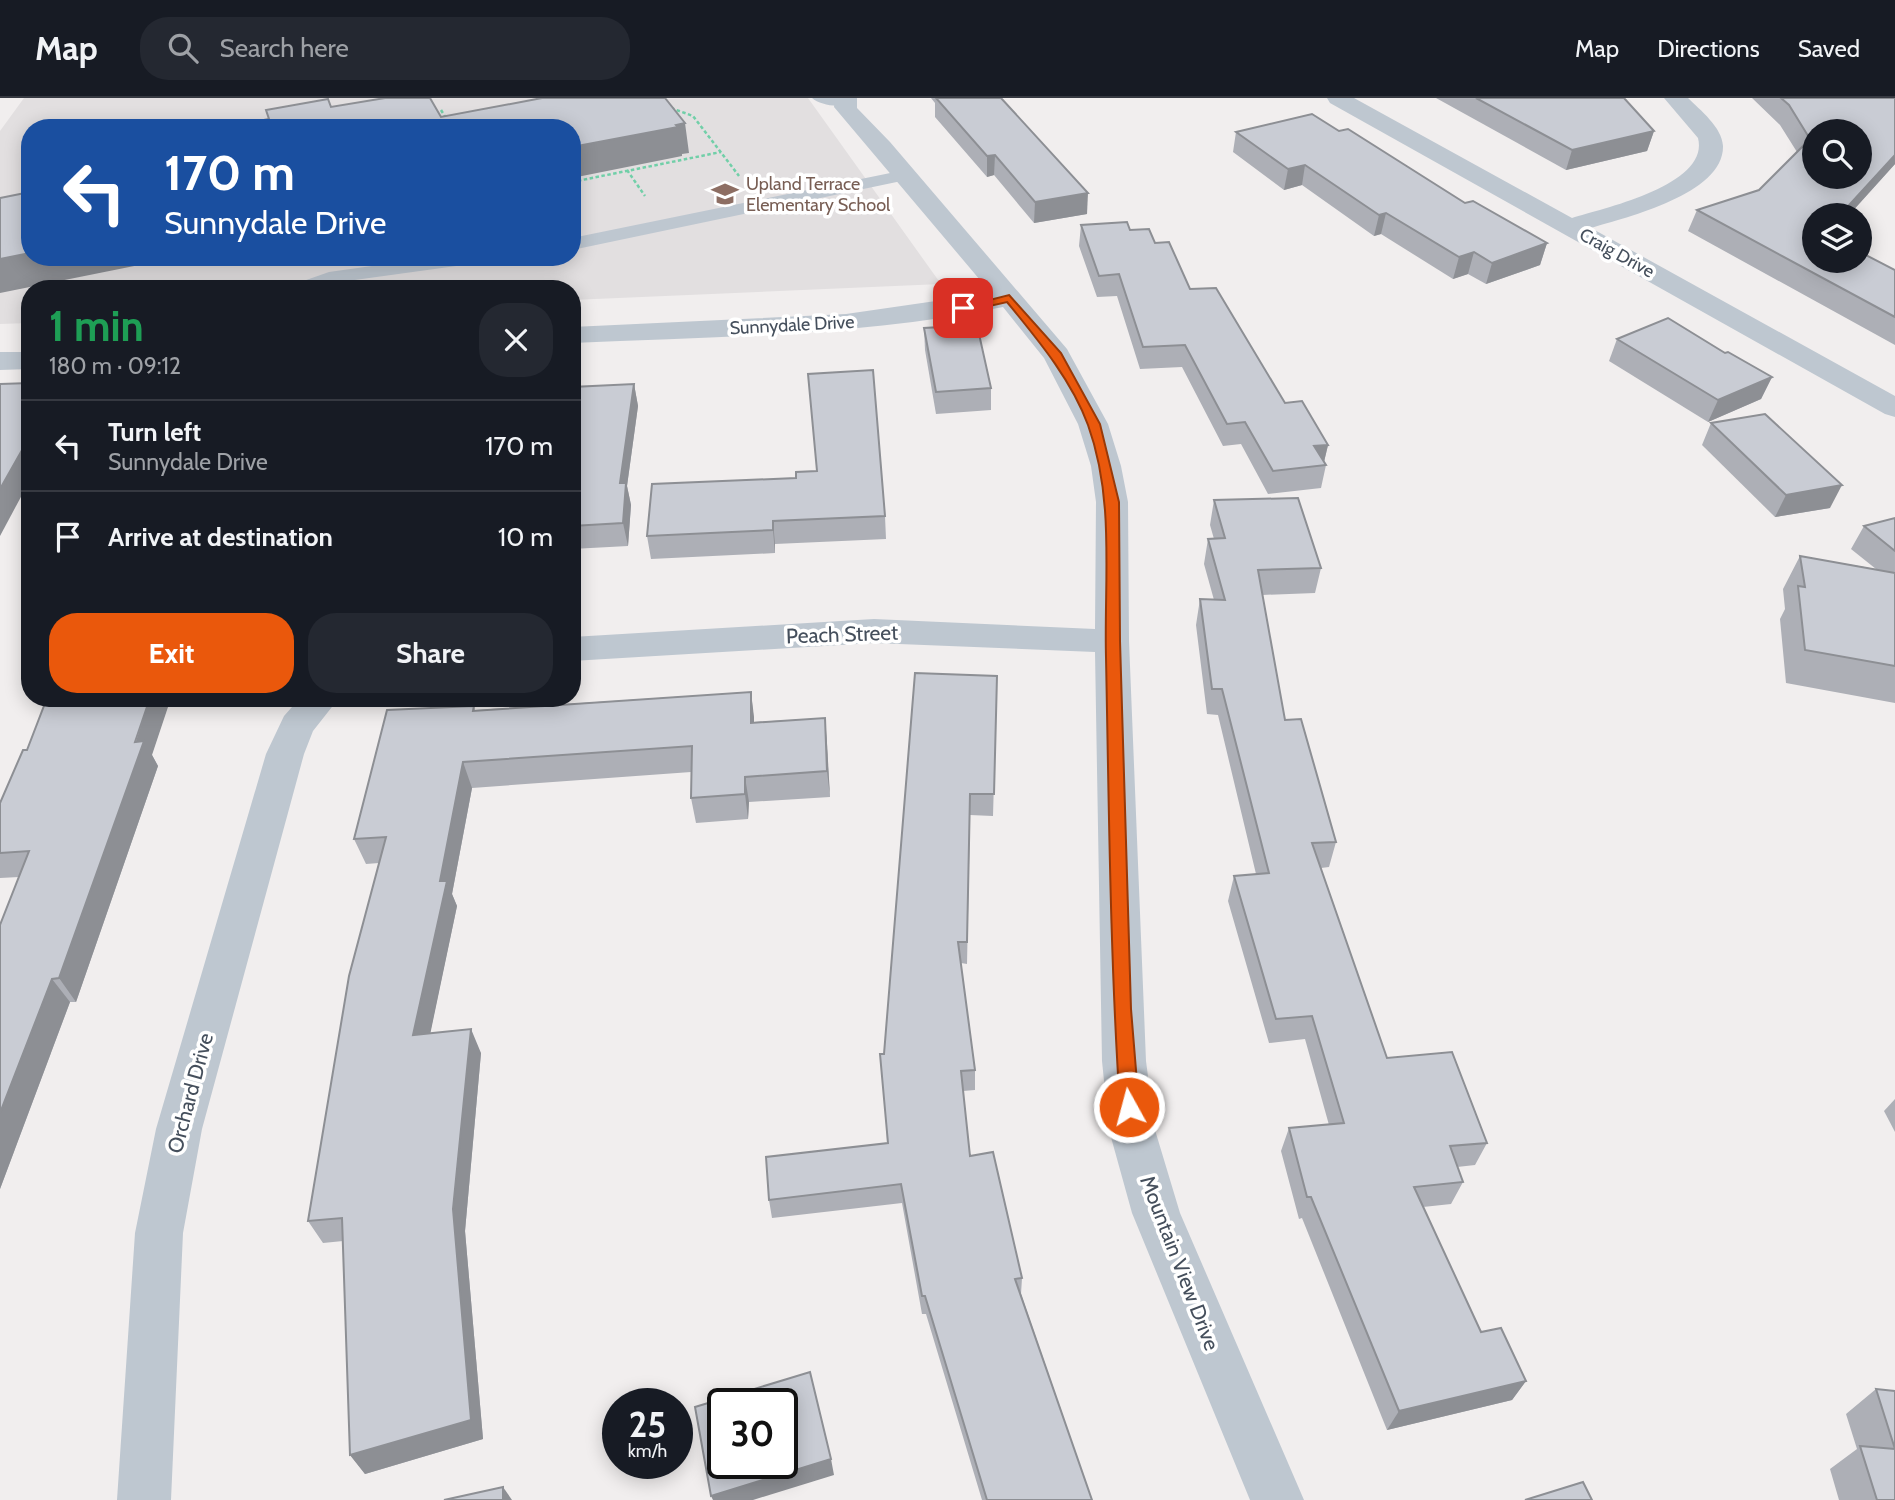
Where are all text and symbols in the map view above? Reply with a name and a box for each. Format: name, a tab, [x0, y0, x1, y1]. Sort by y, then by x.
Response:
search box	[140, 17, 630, 80]
text: Map	[35, 28, 98, 68]
icon: search	[164, 29, 202, 67]
text: Search here	[220, 32, 349, 64]
text: Map	[1575, 34, 1619, 63]
text: Directions	[1657, 34, 1760, 63]
text: Saved	[1798, 34, 1860, 63]
map controls	[1802, 119, 1872, 273]
button: search	[1802, 119, 1872, 189]
text: 170 m	[164, 143, 295, 202]
icon: left	[49, 147, 140, 238]
place label: Upland Terrace Elementary School	[746, 173, 891, 216]
school or university icon: Upland Terrace Elementary School	[710, 179, 740, 209]
text: Sunnydale Drive	[164, 203, 386, 242]
button: layers	[1802, 203, 1872, 273]
street label: Craig Drive	[1576, 223, 1658, 283]
pin	[933, 278, 993, 338]
icon: arrive	[944, 289, 982, 327]
text: 1 min	[49, 300, 144, 352]
button: close	[479, 303, 553, 377]
street label: Sunnydale Drive	[729, 311, 855, 339]
text: 180 m · 09:12	[49, 352, 181, 380]
text: Turn left	[108, 416, 201, 448]
icon: left	[49, 427, 87, 465]
text: 170 m	[485, 430, 553, 462]
text: Sunnydale Drive	[108, 448, 268, 476]
icon: arrive	[49, 518, 87, 556]
text: Arrive at destination	[108, 521, 333, 553]
text: 10 m	[498, 521, 553, 553]
button: Exit	[49, 613, 294, 693]
button: Share	[308, 613, 553, 693]
street label: Peach Street	[786, 620, 898, 648]
street label: Orchard Drive	[162, 1030, 218, 1156]
position arrow	[1092, 1070, 1166, 1144]
street label: Mountain View Drive	[1135, 1172, 1225, 1354]
speed limit sign: 30	[707, 1388, 798, 1479]
text: 25	[629, 1403, 666, 1446]
text: km/h	[628, 1440, 667, 1462]

